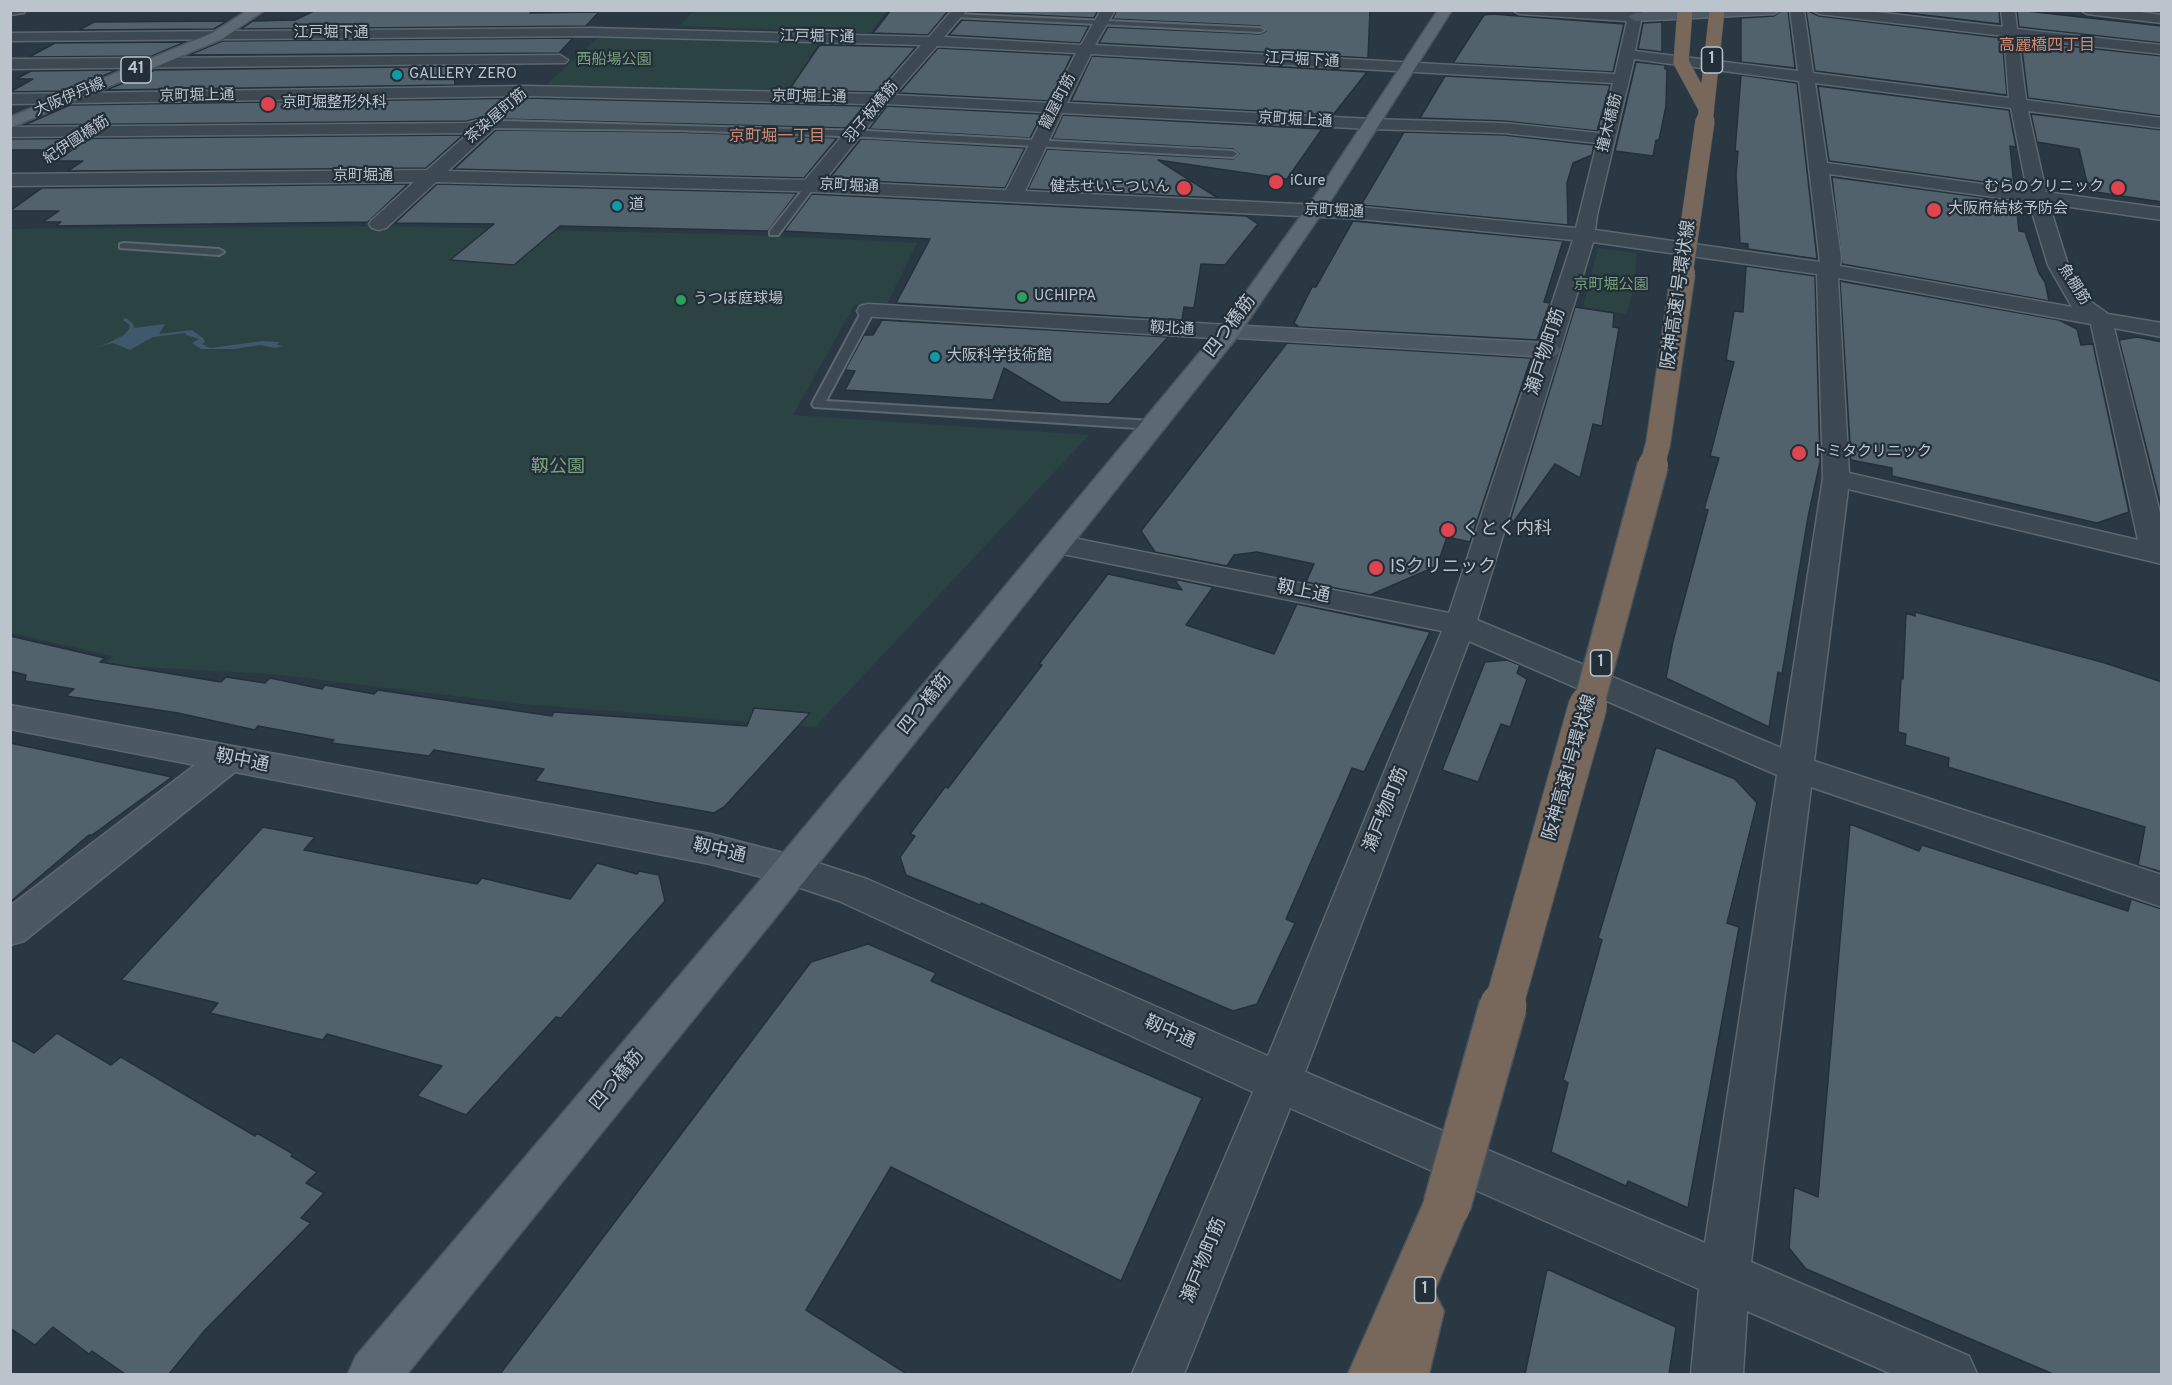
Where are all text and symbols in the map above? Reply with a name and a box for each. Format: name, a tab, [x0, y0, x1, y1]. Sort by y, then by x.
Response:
street label: 江戸堀下通	[294, 25, 368, 43]
street label: 江戸堀下通	[779, 28, 855, 48]
district label: 高麗橋四丁目	[1999, 37, 2095, 57]
road number: 1	[1702, 47, 1722, 73]
street label: 江戸堀下通	[1264, 50, 1340, 72]
park label: 西船場公園	[577, 52, 651, 70]
road number: 41	[121, 57, 151, 83]
place label: GALLERY ZERO	[409, 66, 517, 84]
marker: GALLERY ZERO	[390, 68, 404, 82]
street label: 籠屋町筋	[1037, 71, 1081, 133]
street label: 大阪伊丹線	[32, 75, 108, 121]
street label: 羽子板橋筋	[841, 78, 903, 148]
street label: 茶染屋町筋	[463, 86, 531, 148]
street label: 京町堀上通	[159, 87, 235, 107]
street label: 京町堀上通	[771, 88, 847, 108]
street label: 撞木橋筋	[1595, 92, 1627, 154]
marker: 京町堀整形外科	[259, 95, 277, 113]
place label: 京町堀整形外科	[282, 95, 387, 113]
street label: 京町堀上通	[1257, 110, 1333, 132]
street label: 紀伊國橋筋	[41, 113, 113, 169]
district label: 京町堀一丁目	[729, 128, 825, 148]
street label: 京町堀通	[333, 168, 393, 186]
marker: iCure	[1267, 173, 1285, 191]
place label: iCure	[1290, 173, 1326, 191]
street label: 京町堀通	[819, 176, 879, 198]
place label: 健志せいこついん	[1050, 179, 1170, 197]
marker: 健志せいこついん	[1175, 179, 1193, 197]
place label: むらのクリニック	[1984, 179, 2104, 197]
marker: むらのクリニック	[2109, 179, 2127, 197]
place label: 道	[629, 197, 644, 215]
marker: 道	[610, 199, 624, 213]
street label: 京町堀通	[1304, 201, 1364, 223]
marker: 大阪府結核予防会	[1925, 201, 1943, 219]
place label: 大阪府結核予防会	[1948, 201, 2068, 219]
street label: 阪神高速1号環状線	[1659, 219, 1701, 371]
street label: 魚棚筋	[2053, 261, 2093, 309]
park label: 京町堀公園	[1574, 277, 1648, 295]
place label: UCHIPPA	[1034, 288, 1096, 306]
marker: UCHIPPA	[1015, 290, 1029, 304]
place label: うつぼ庭球場	[693, 291, 783, 309]
street label: 四つ橋筋	[1201, 292, 1261, 362]
marker: うつぼ庭球場	[674, 293, 688, 307]
street label: 瀬戸物町筋	[1523, 306, 1571, 398]
street label: 靱北通	[1149, 320, 1195, 340]
place label: 大阪科学技術館	[947, 348, 1052, 366]
marker: 大阪科学技術館	[928, 350, 942, 364]
marker: トミタクリニック	[1790, 444, 1808, 462]
place label: トミタクリニック	[1812, 444, 1932, 462]
park label: 靱公園	[531, 457, 585, 479]
place label: くとく内科	[1462, 519, 1552, 541]
marker: くとく内科	[1439, 521, 1457, 539]
place label: ISクリニック	[1390, 557, 1496, 579]
marker: ISクリニック	[1367, 559, 1385, 577]
street label: 靱上通	[1274, 577, 1332, 609]
road number: 1	[1590, 650, 1612, 676]
street label: 四つ橋筋	[895, 670, 957, 740]
street label: 阪神高速1号環状線	[1540, 693, 1602, 843]
street label: 靱中通	[213, 746, 271, 778]
street label: 瀬戸物町筋	[1360, 764, 1414, 856]
street label: 靱中通	[690, 835, 748, 869]
street label: 靱中通	[1140, 1012, 1198, 1054]
street label: 四つ橋筋	[587, 1046, 649, 1116]
street label: 瀬戸物町筋	[1178, 1215, 1232, 1307]
road number: 1	[1414, 1277, 1436, 1303]

